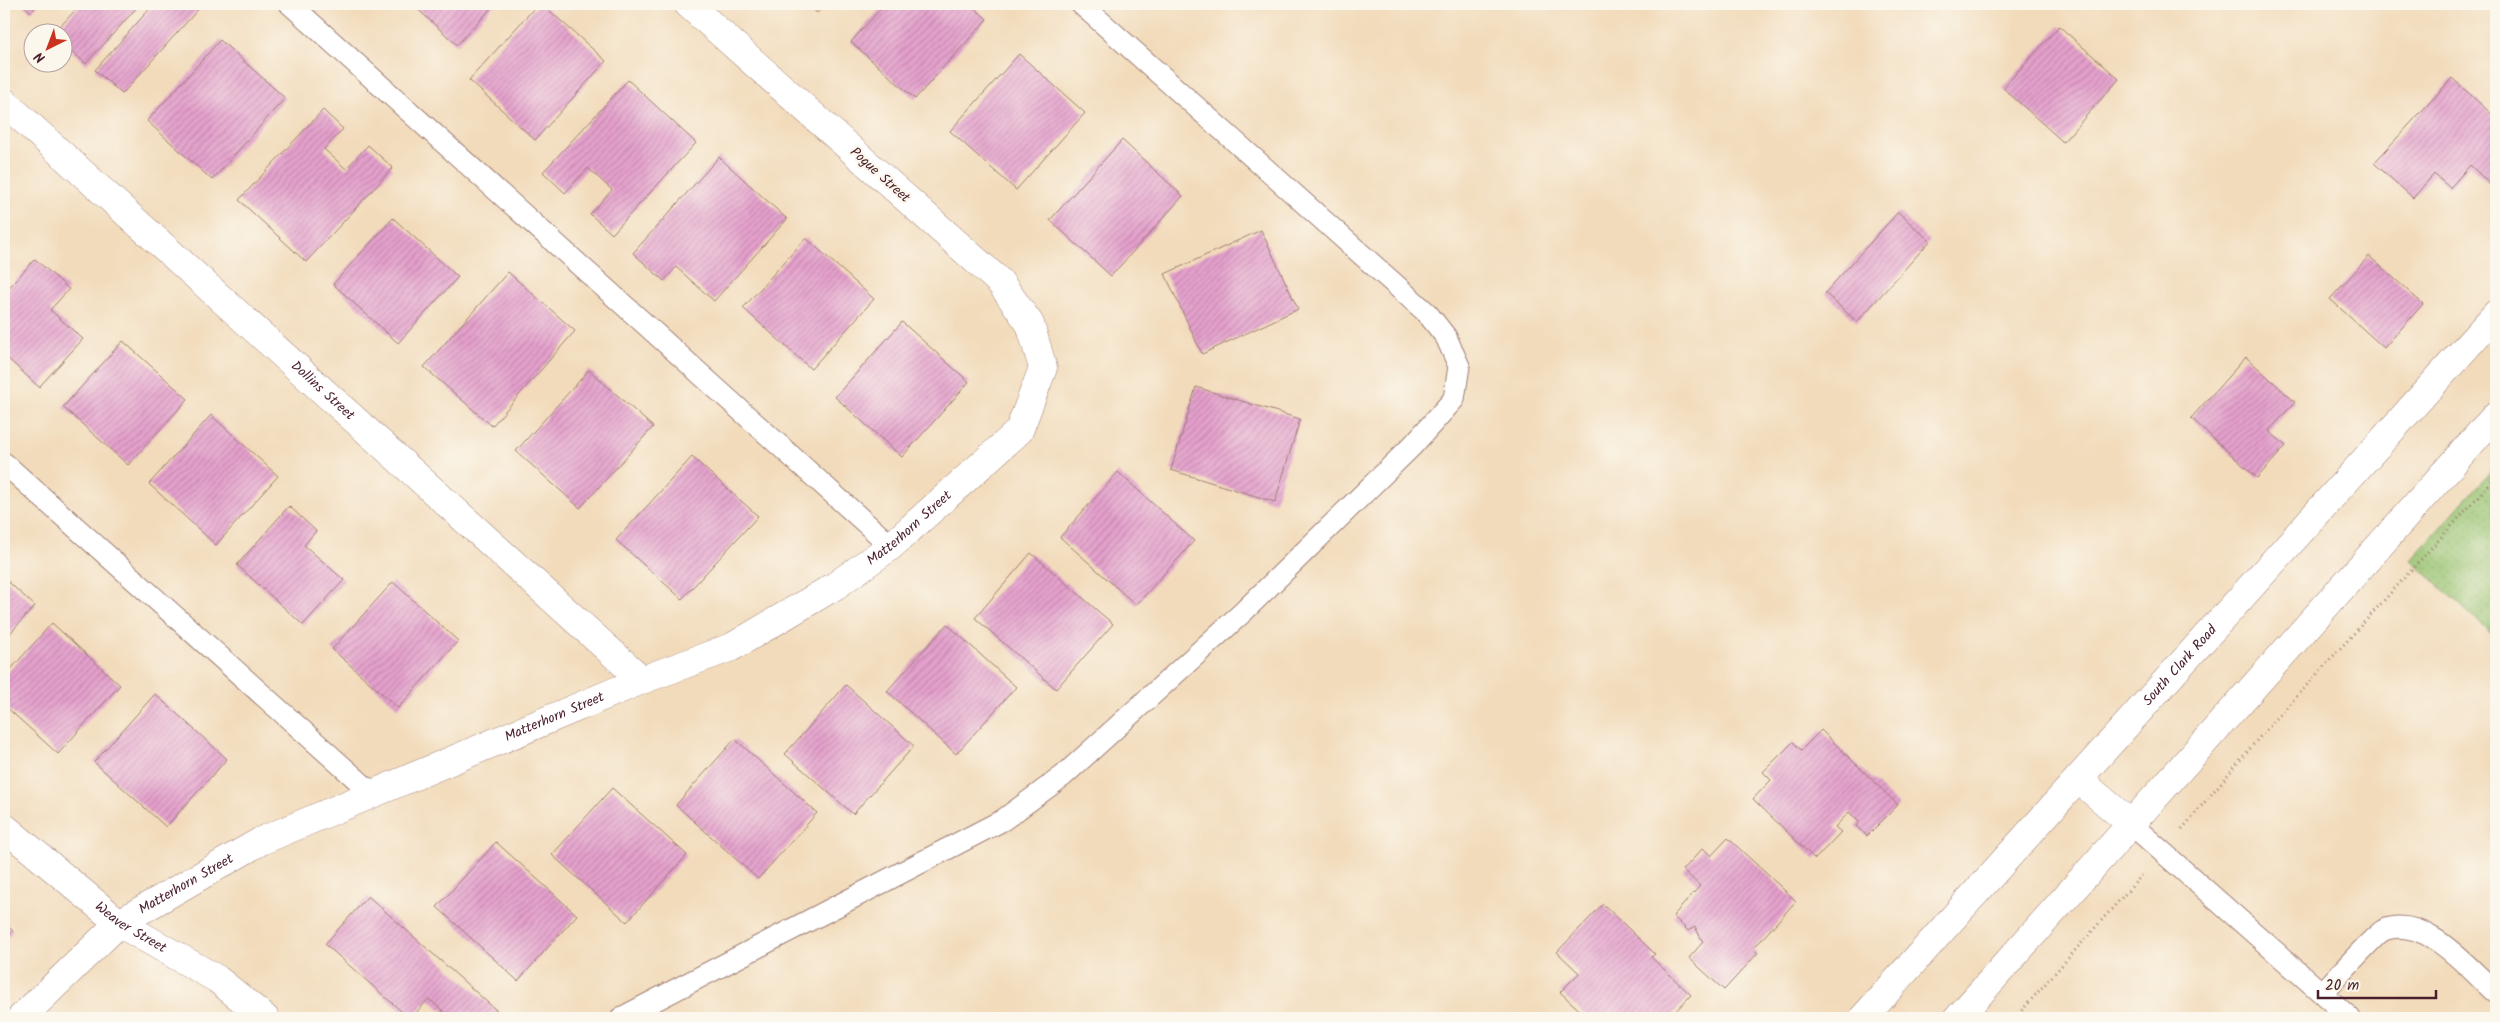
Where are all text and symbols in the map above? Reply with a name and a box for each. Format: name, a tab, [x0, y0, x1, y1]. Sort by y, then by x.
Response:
north arrow	[22, 22, 72, 72]
text: N	[29, 46, 51, 68]
street label: Pogue Street	[845, 142, 916, 209]
street label: Dollins Street	[286, 356, 360, 426]
street label: Matterhorn Street	[862, 485, 957, 571]
street label: South Clark Road	[2137, 619, 2223, 711]
street label: Matterhorn Street	[501, 686, 608, 748]
street label: Matterhorn Street	[134, 848, 238, 920]
street label: Weaver Street	[90, 896, 171, 959]
scale bar	[2318, 967, 2435, 999]
text: 20 m	[2325, 974, 2359, 998]

